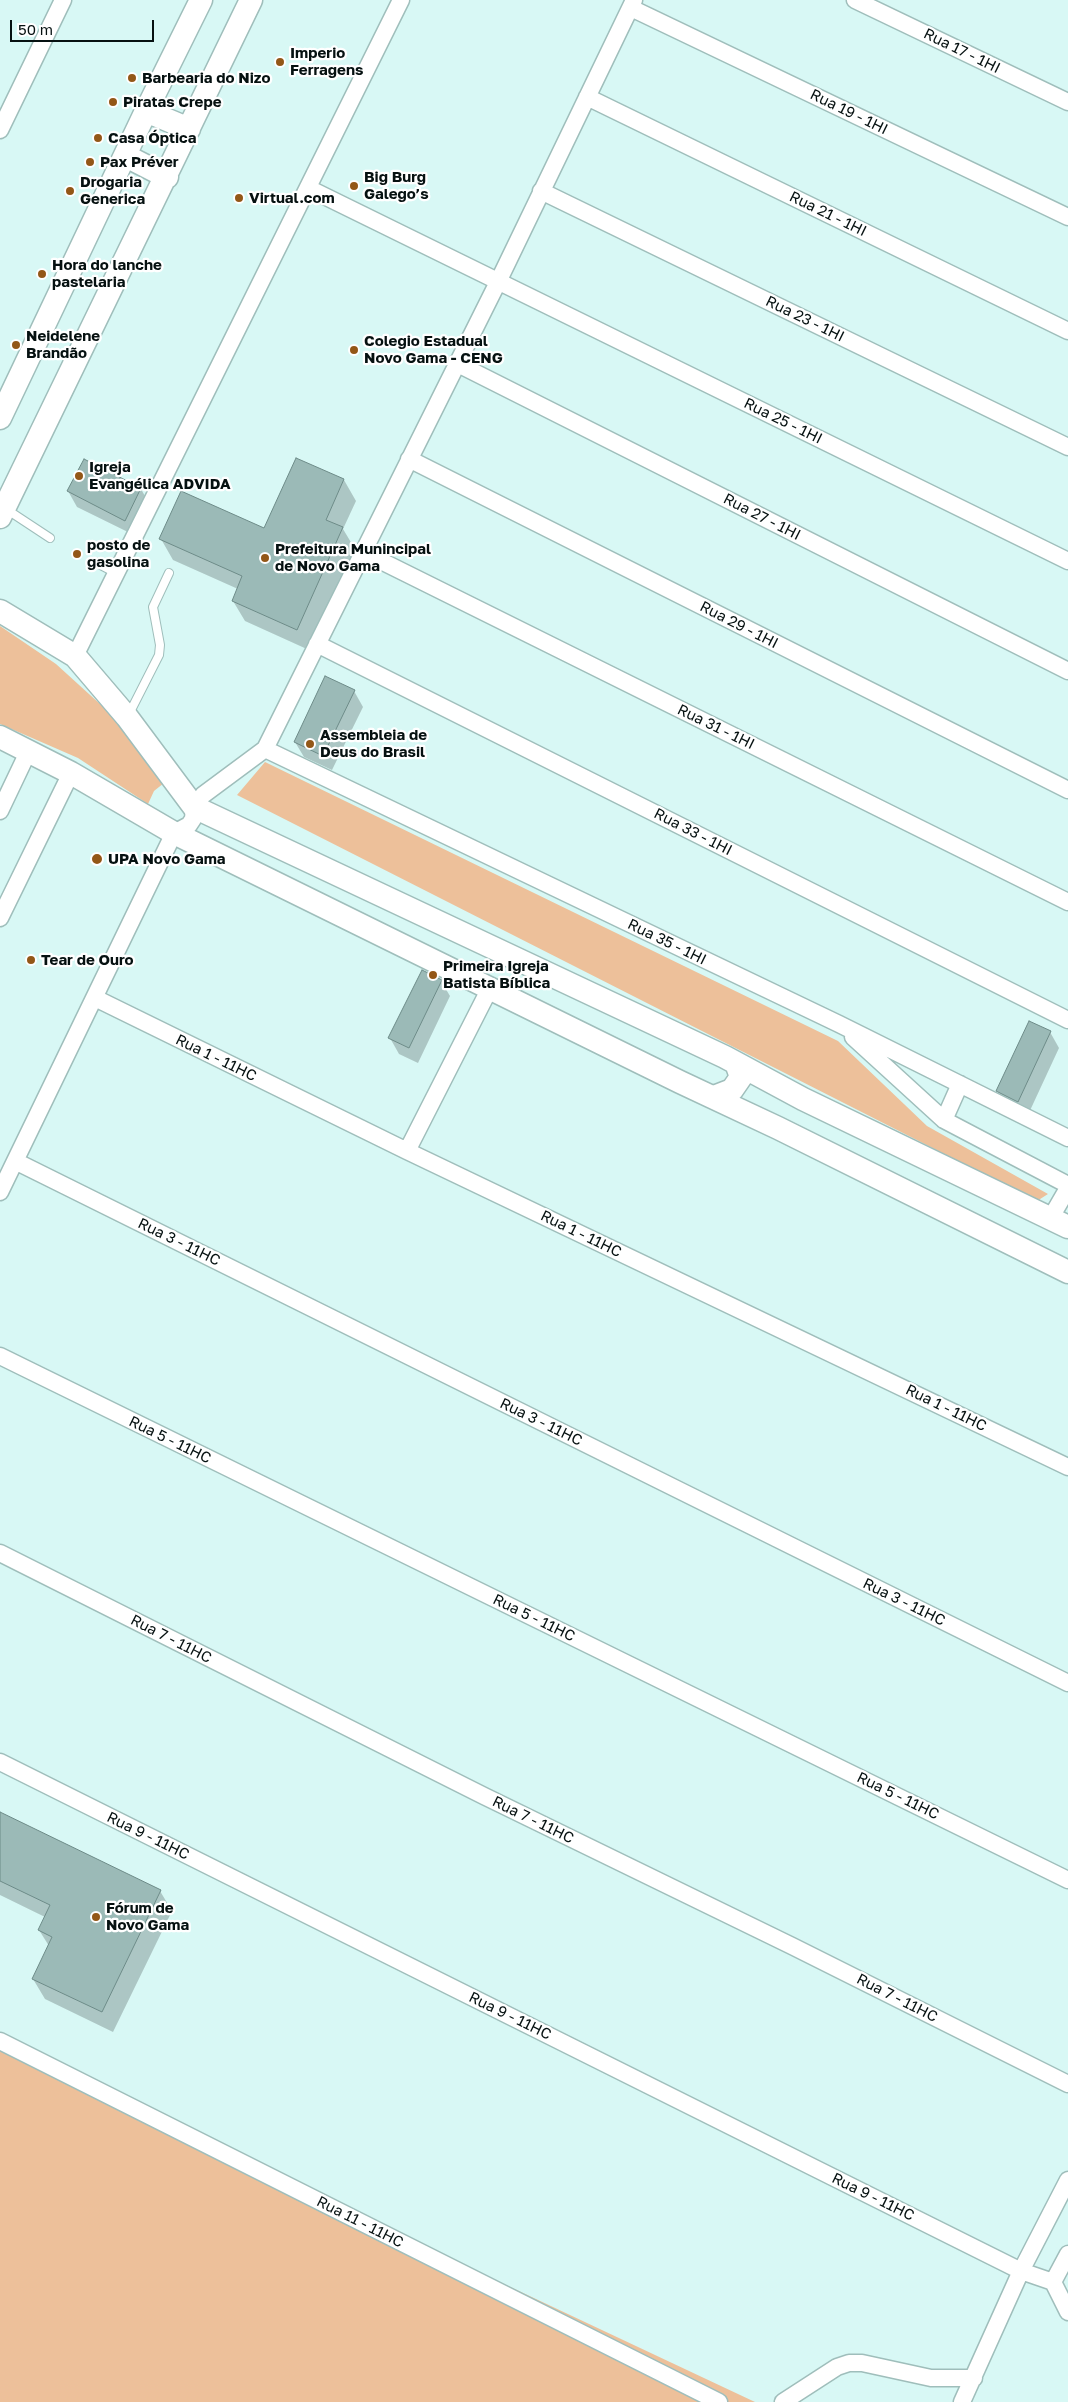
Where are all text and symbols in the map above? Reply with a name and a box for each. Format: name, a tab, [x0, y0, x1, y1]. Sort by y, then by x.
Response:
scale bar	[12, 10, 156, 42]
text: 50 m	[18, 20, 53, 38]
street label: Rua 17 - 1HI	[921, 25, 1003, 77]
place label: Imperio Ferragens	[290, 44, 363, 79]
marker: Imperio Ferragens	[274, 56, 286, 68]
place label: Barbearia do Nizo	[142, 69, 270, 87]
marker: Barbearia do Nizo	[126, 72, 138, 84]
street label: Rua 19 - 1HI	[807, 85, 891, 139]
place label: Piratas Crepe	[123, 93, 222, 111]
marker: Piratas Crepe	[107, 96, 119, 108]
place label: Casa Óptica	[108, 129, 196, 147]
marker: Casa Óptica	[92, 132, 104, 144]
place label: Pax Préver	[100, 153, 179, 171]
marker: Pax Préver	[84, 156, 96, 168]
place label: Big Burg Galego’s	[364, 168, 429, 203]
place label: Drogaria Generica	[80, 173, 145, 208]
marker: Big Burg Galego’s	[348, 180, 360, 192]
marker: Drogaria Generica	[64, 185, 76, 197]
street label: Rua 21 - 1HI	[786, 188, 870, 240]
place label: Virtual.com	[249, 189, 335, 207]
marker: Virtual.com	[233, 192, 245, 204]
place label: Hora do lanche pastelaria	[52, 256, 162, 291]
marker: Hora do lanche pastelaria	[36, 268, 48, 280]
street label: Rua 23 - 1HI	[763, 292, 847, 346]
place label: Neidelene Brandão	[26, 327, 100, 362]
place label: Colegio Estadual Novo Gama - CENG	[364, 332, 503, 367]
marker: Neidelene Brandão	[10, 339, 22, 351]
marker: Colegio Estadual Novo Gama - CENG	[348, 344, 360, 356]
street label: Rua 25 - 1HI	[741, 394, 825, 448]
place label: Igreja Evangélica ADVIDA	[89, 458, 231, 493]
marker: Igreja Evangélica ADVIDA	[73, 470, 85, 482]
street label: Rua 27 - 1HI	[720, 490, 804, 544]
place label: posto de gasolina	[87, 536, 150, 571]
place label: Prefeitura Munincipal de Novo Gama	[275, 540, 431, 575]
marker: posto de gasolina	[71, 548, 83, 560]
marker: Prefeitura Munincipal de Novo Gama	[259, 552, 271, 564]
street label: Rua 29 - 1HI	[697, 598, 781, 652]
street label: Rua 31 - 1HI	[674, 701, 758, 753]
place label: Assembleia de Deus do Brasil	[320, 726, 427, 761]
marker: Assembleia de Deus do Brasil	[304, 738, 316, 750]
street label: Rua 33 - 1HI	[651, 805, 735, 859]
place label: UPA Novo Gama	[108, 850, 226, 868]
marker: UPA Novo Gama	[90, 852, 104, 866]
street label: Rua 35 - 1HI	[625, 915, 709, 969]
place label: Tear de Ouro	[41, 951, 134, 969]
marker: Tear de Ouro	[25, 954, 37, 966]
place label: Primeira Igreja Batista Bíblica	[443, 957, 550, 992]
marker: Primeira Igreja Batista Bíblica	[427, 969, 439, 981]
street label: Rua 1 - 11HC	[173, 1031, 259, 1085]
street label: Rua 1 - 11HC	[538, 1207, 624, 1261]
street label: Rua 3 - 11HC	[135, 1214, 223, 1270]
street label: Rua 1 - 11HC	[903, 1381, 989, 1435]
street label: Rua 3 - 11HC	[497, 1394, 585, 1450]
street label: Rua 5 - 11HC	[126, 1412, 214, 1468]
street label: Rua 3 - 11HC	[860, 1574, 948, 1630]
street label: Rua 5 - 11HC	[490, 1590, 578, 1646]
street label: Rua 7 - 11HC	[127, 1611, 215, 1667]
street label: Rua 5 - 11HC	[854, 1768, 942, 1824]
street label: Rua 7 - 11HC	[489, 1793, 577, 1847]
street label: Rua 9 - 11HC	[104, 1808, 192, 1864]
place label: Fórum de Novo Gama	[106, 1899, 189, 1934]
marker: Fórum de Novo Gama	[90, 1911, 102, 1923]
street label: Rua 7 - 11HC	[853, 1970, 941, 2026]
street label: Rua 9 - 11HC	[466, 1988, 554, 2044]
street label: Rua 9 - 11HC	[829, 2169, 917, 2225]
street label: Rua 11 - 11HC	[314, 2192, 406, 2252]

